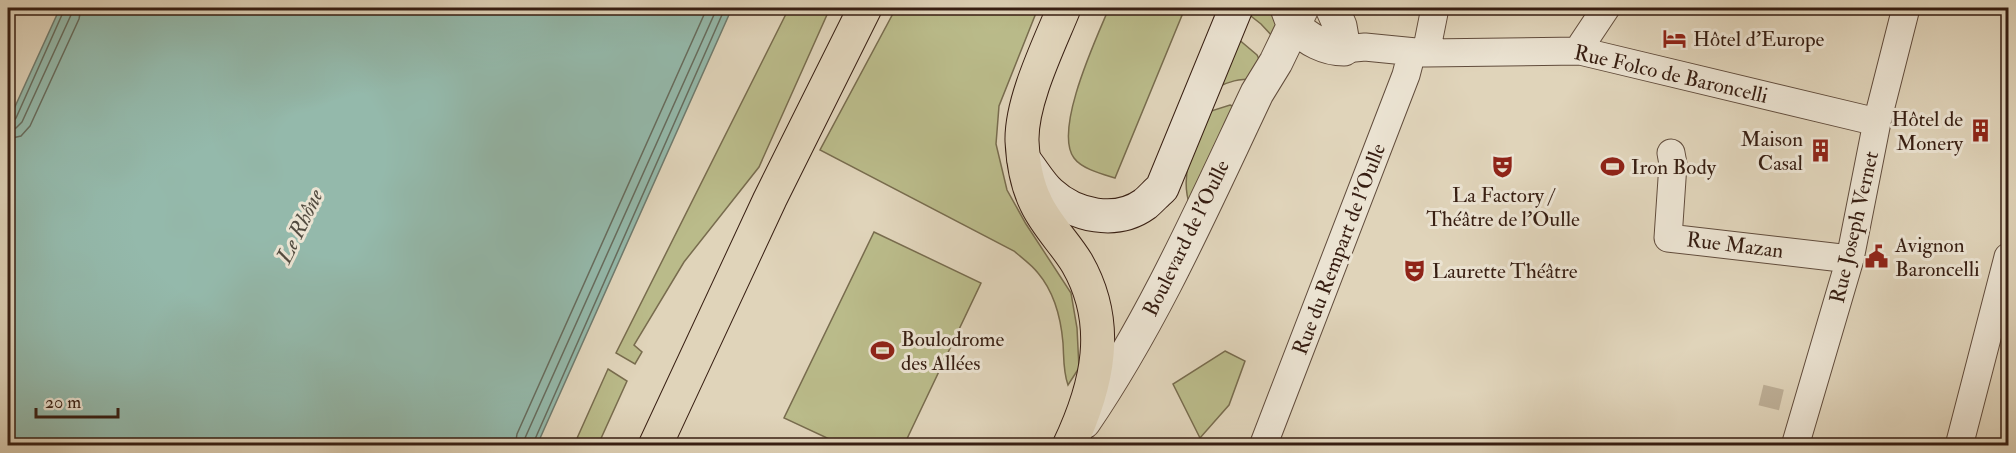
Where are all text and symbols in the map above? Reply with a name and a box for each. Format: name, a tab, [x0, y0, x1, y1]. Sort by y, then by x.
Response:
hotel icon: Hôtel d'Europe	[1662, 26, 1688, 52]
place label: Hôtel d'Europe	[1693, 26, 1825, 53]
street label: Rue Folco de Baroncelli	[1571, 39, 1771, 110]
place label: Hôtel de Monery	[1891, 106, 1964, 157]
building icon: Hôtel de Monery	[1968, 118, 1994, 144]
place label: Maison Casal	[1740, 126, 1804, 177]
building icon: Maison Casal	[1808, 138, 1834, 164]
street label: Rue du Rempart de l'Oulle	[1287, 139, 1392, 359]
street label: Rue Joseph Vernet	[1824, 148, 1885, 306]
theatre icon: La Factory / Théâtre de l'Oulle	[1490, 154, 1516, 180]
sports icon: Iron Body	[1600, 154, 1626, 180]
place label: Iron Body	[1631, 154, 1717, 181]
street label: Boulevard de l'Oulle	[1137, 155, 1236, 321]
place label: La Factory / Théâtre de l'Oulle	[1426, 182, 1580, 233]
water label: Le Rhône	[270, 184, 330, 269]
street label: Rue Mazan	[1685, 226, 1785, 265]
place label: Avignon Baroncelli	[1894, 232, 1980, 283]
public building icon: Avignon Baroncelli	[1864, 244, 1890, 270]
theatre icon: Laurette Théâtre	[1401, 258, 1427, 284]
place label: Laurette Théâtre	[1432, 258, 1578, 285]
place label: Boulodrome des Allées	[901, 326, 1005, 377]
sports icon: Boulodrome des Allées	[870, 338, 896, 364]
scale bar	[36, 381, 118, 419]
text: 20 m	[45, 391, 81, 414]

